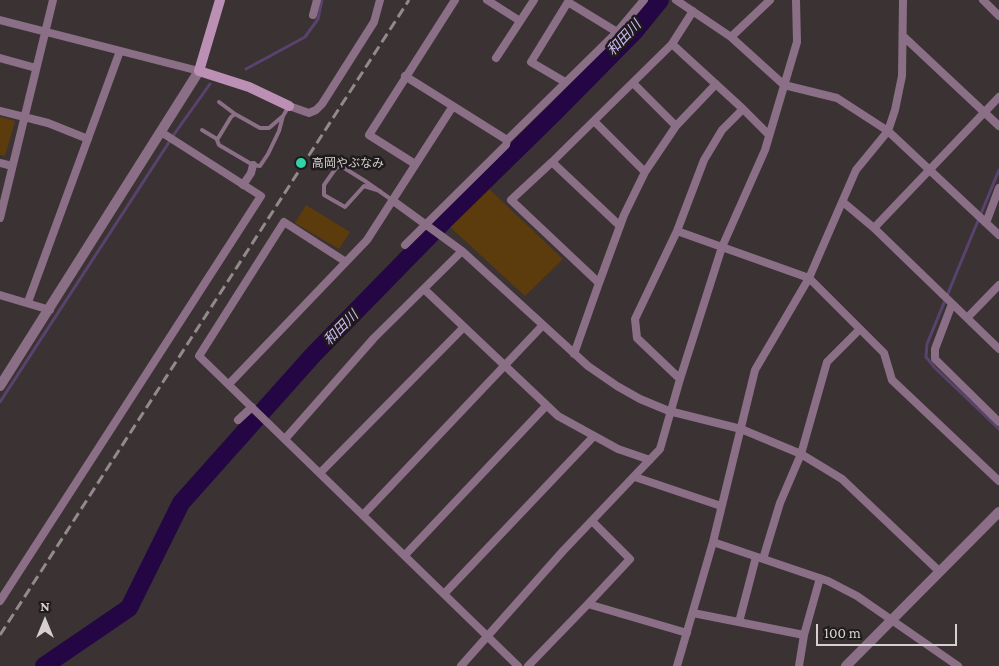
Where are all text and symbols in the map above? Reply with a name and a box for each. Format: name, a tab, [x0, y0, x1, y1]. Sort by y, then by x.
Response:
water label: 和田川	[604, 17, 644, 59]
marker: 高岡やぶなみ	[294, 156, 308, 170]
place label: 高岡やぶなみ	[312, 156, 384, 170]
water label: 和田川	[320, 307, 362, 349]
north arrow	[20, 596, 70, 646]
text: N	[40, 598, 50, 614]
scale bar	[819, 614, 960, 646]
text: 100 m	[824, 625, 861, 641]

